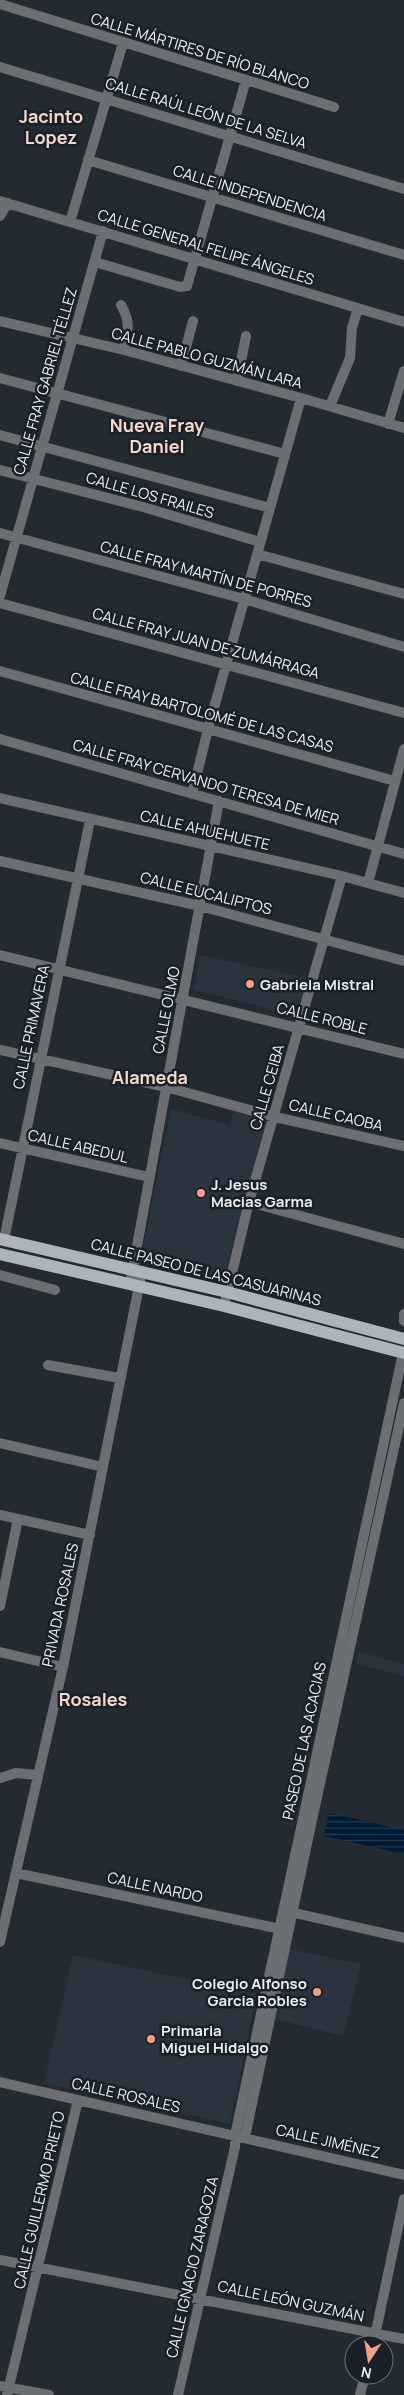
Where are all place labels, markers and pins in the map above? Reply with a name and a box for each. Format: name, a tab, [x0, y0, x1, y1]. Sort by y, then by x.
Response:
place label: Gabriela Mistral	[260, 974, 374, 995]
marker: Gabriela Mistral	[244, 978, 256, 990]
place label: J. Jesus Macias Garma	[211, 1174, 313, 1212]
marker: J. Jesus Macias Garma	[195, 1187, 207, 1199]
place label: Colegio Alfonso Garcia Robles	[192, 1973, 307, 2011]
marker: Colegio Alfonso Garcia Robles	[311, 1986, 323, 1998]
place label: Primaria Miguel Hidalgo	[161, 2020, 269, 2058]
marker: Primaria Miguel Hidalgo	[145, 2033, 157, 2045]

